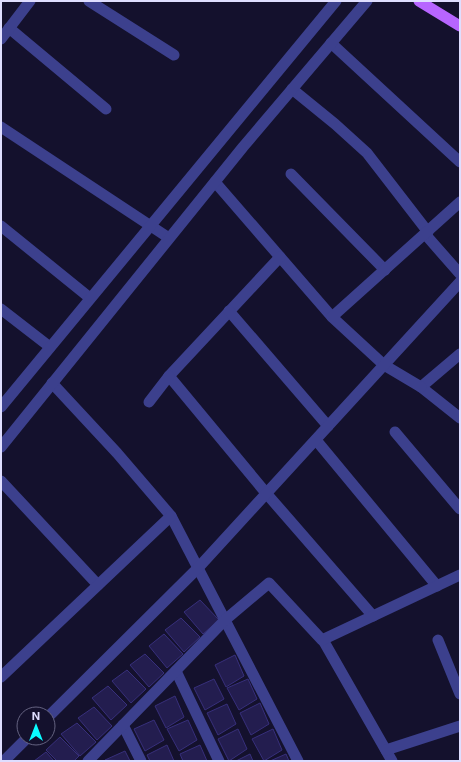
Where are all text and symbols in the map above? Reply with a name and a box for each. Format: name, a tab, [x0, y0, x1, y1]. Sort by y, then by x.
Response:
north arrow	[16, 706, 56, 746]
text: N	[32, 709, 40, 723]

